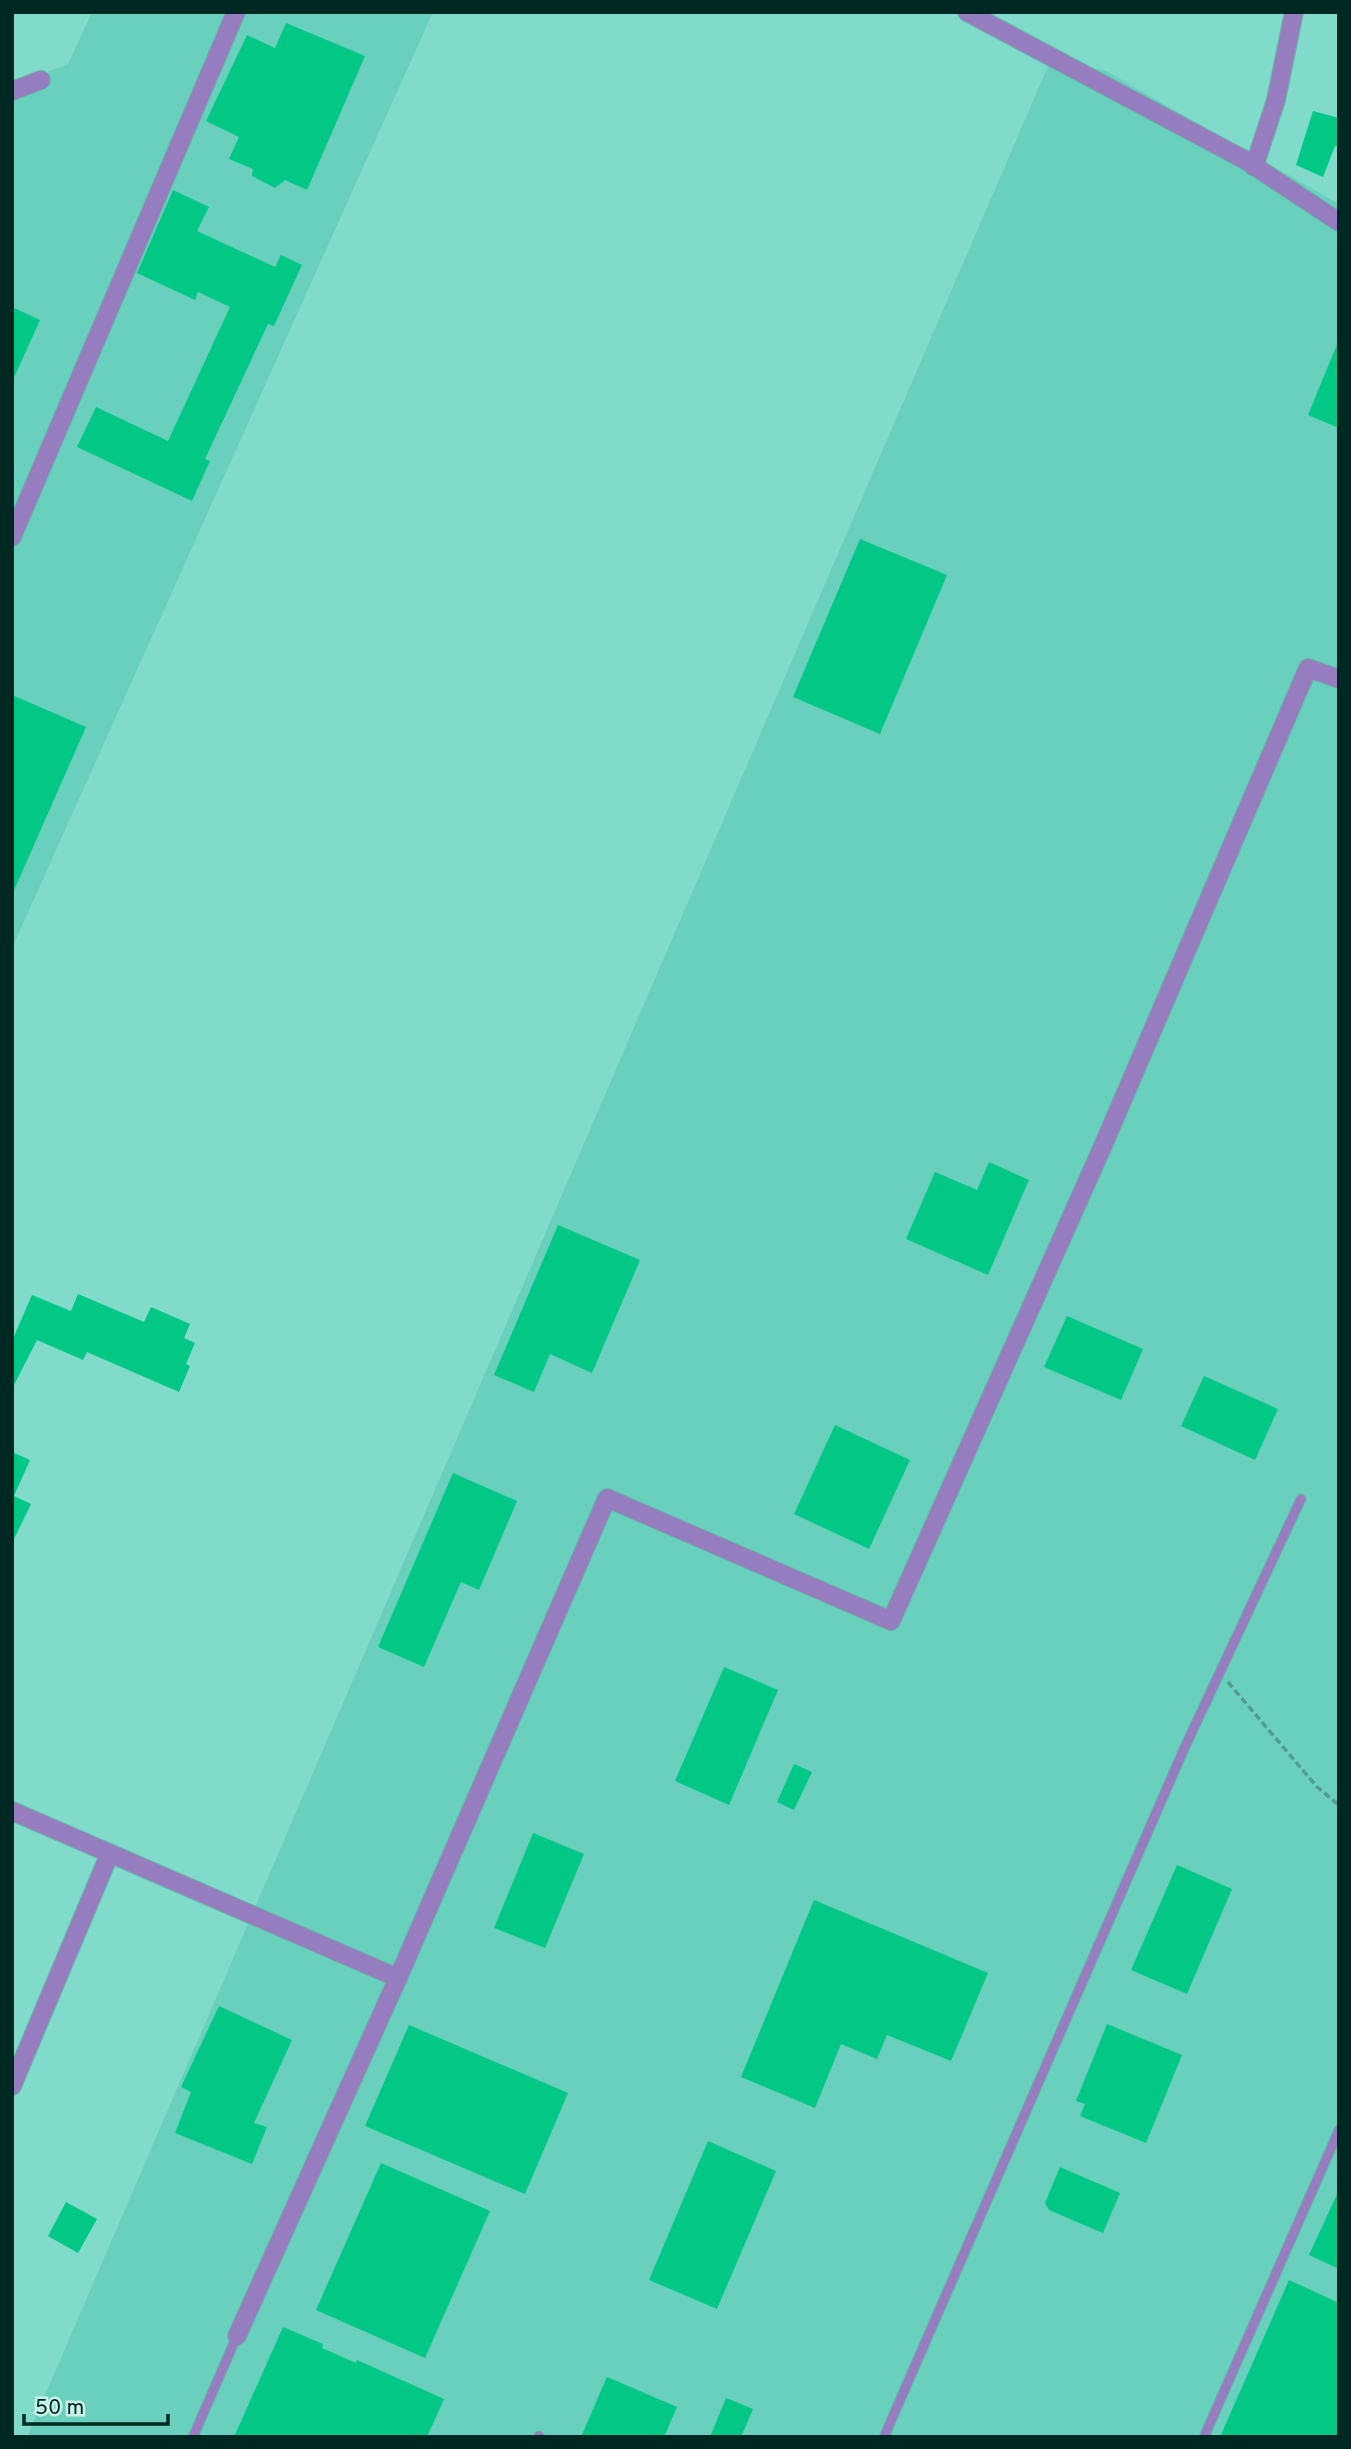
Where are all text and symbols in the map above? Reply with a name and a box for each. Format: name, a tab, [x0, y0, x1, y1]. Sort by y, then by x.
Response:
scale bar	[24, 2382, 168, 2426]
text: 50 m	[35, 2395, 84, 2422]

